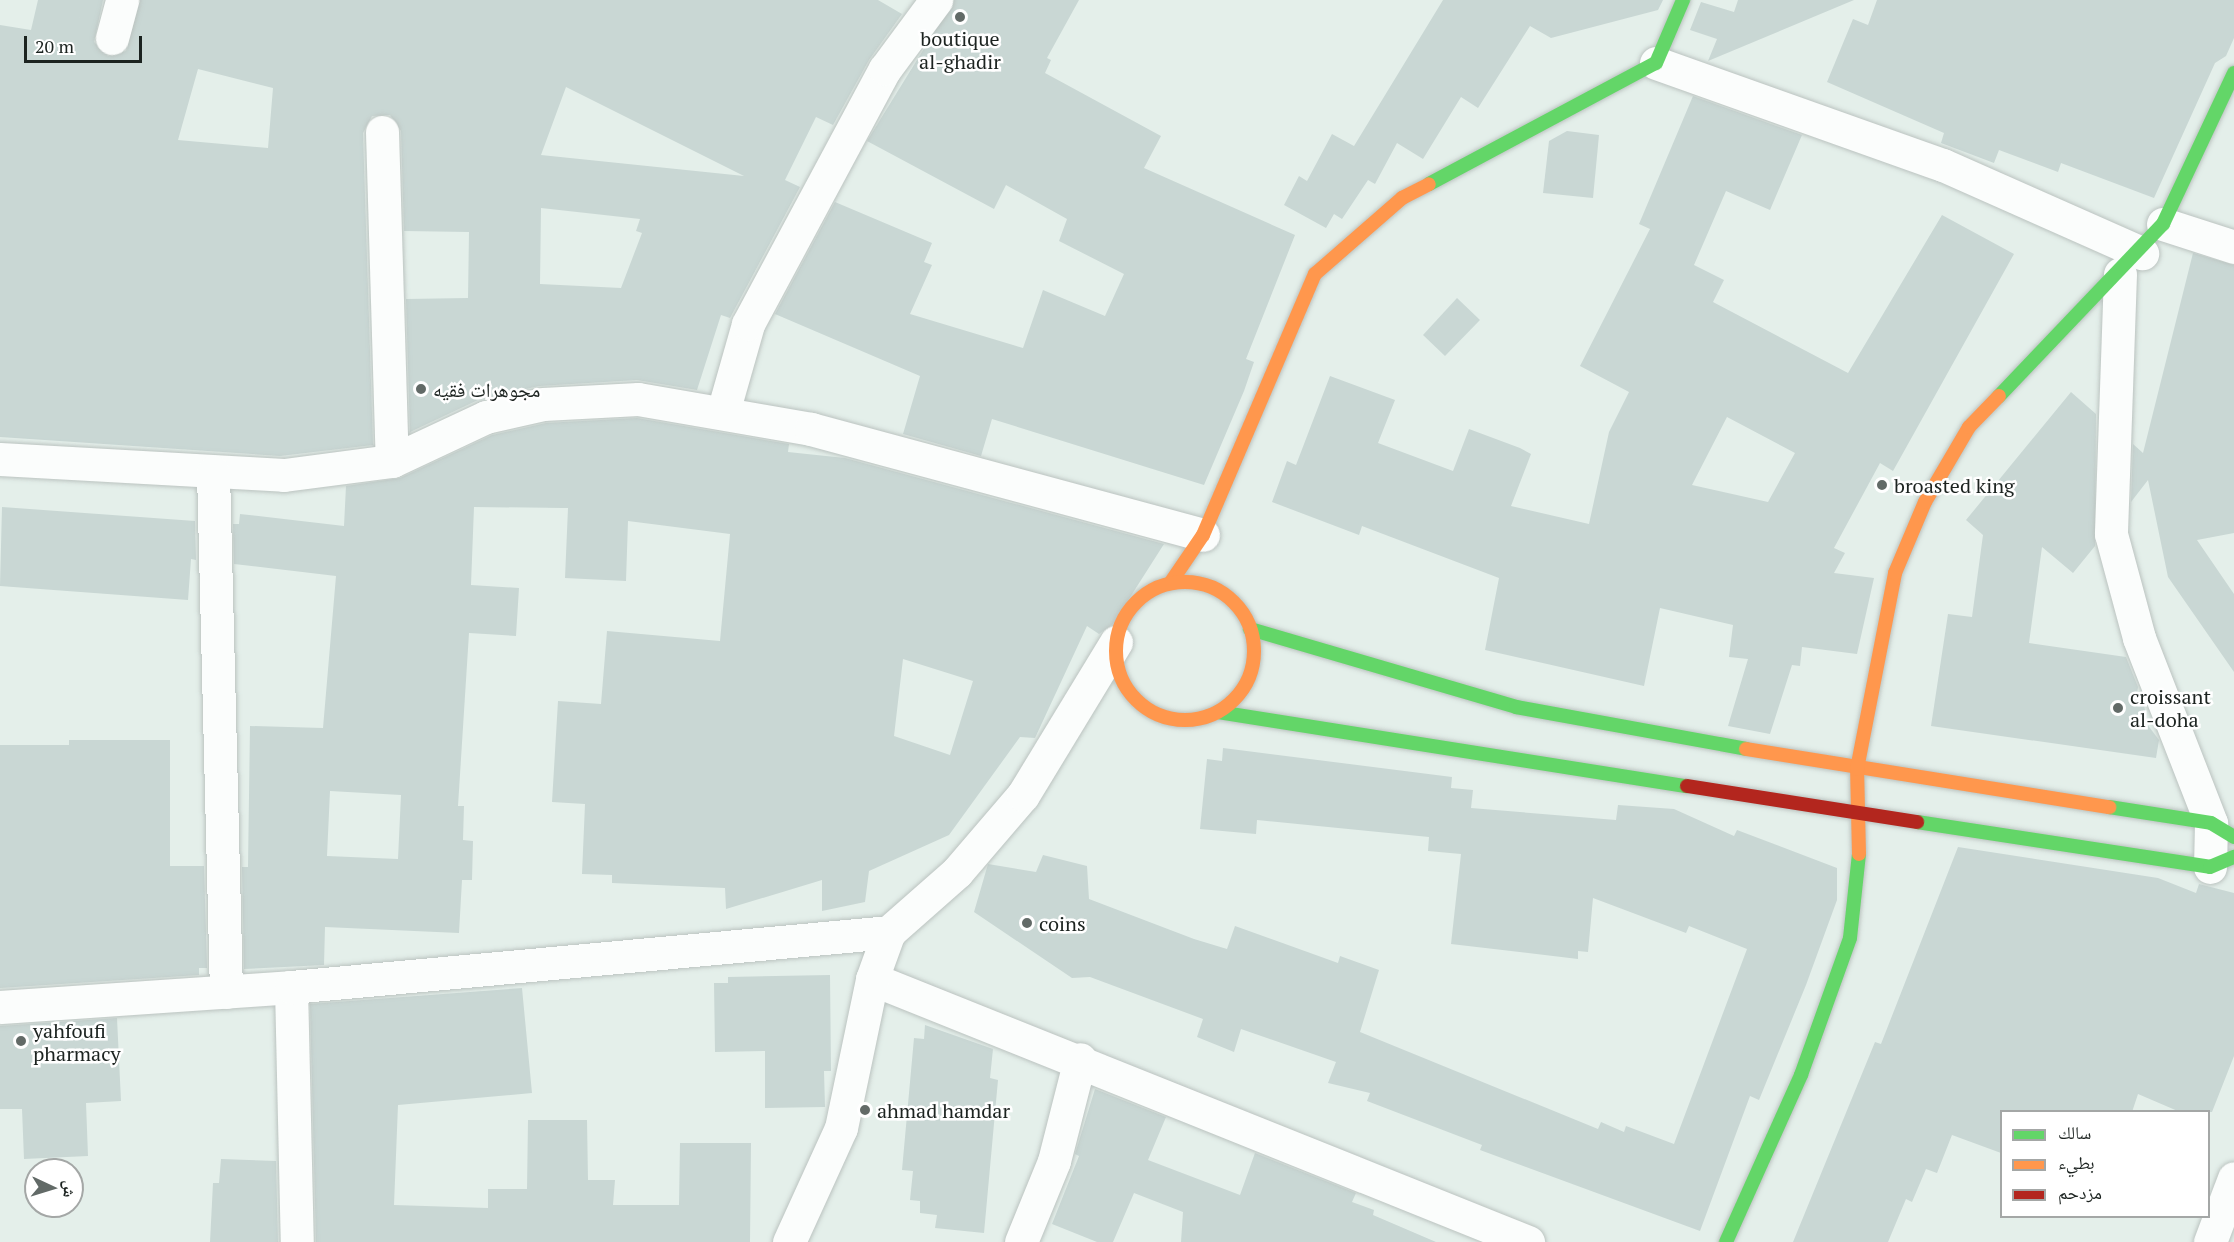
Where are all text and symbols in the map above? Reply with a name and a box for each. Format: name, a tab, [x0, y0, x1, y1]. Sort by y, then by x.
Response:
marker: boutique al-ghadir	[953, 10, 967, 24]
scale bar	[27, 24, 146, 62]
place label: boutique al-ghadir	[919, 27, 1001, 74]
text: 20 m	[35, 34, 74, 58]
place label: مجوهرات فقيه	[433, 377, 540, 401]
marker: مجوهرات فقيه	[414, 382, 428, 396]
place label: broasted king	[1894, 473, 2015, 497]
marker: broasted king	[1875, 478, 1889, 492]
place label: croissant al-doha	[2130, 684, 2211, 731]
marker: croissant al-doha	[2111, 701, 2125, 715]
place label: coins	[1039, 911, 1086, 935]
marker: coins	[1020, 916, 1034, 930]
place label: yahfoufi pharmacy	[33, 1018, 121, 1065]
marker: yahfoufi pharmacy	[14, 1034, 28, 1048]
place label: ahmad hamdar	[877, 1098, 1010, 1122]
marker: ahmad hamdar	[858, 1103, 872, 1117]
legend	[2000, 1110, 2210, 1218]
text: سالك	[2058, 1120, 2091, 1144]
text: بطيء	[2058, 1150, 2095, 1174]
north arrow	[24, 1158, 84, 1218]
text: ش	[58, 1180, 82, 1198]
text: مزدحم	[2058, 1180, 2102, 1204]

